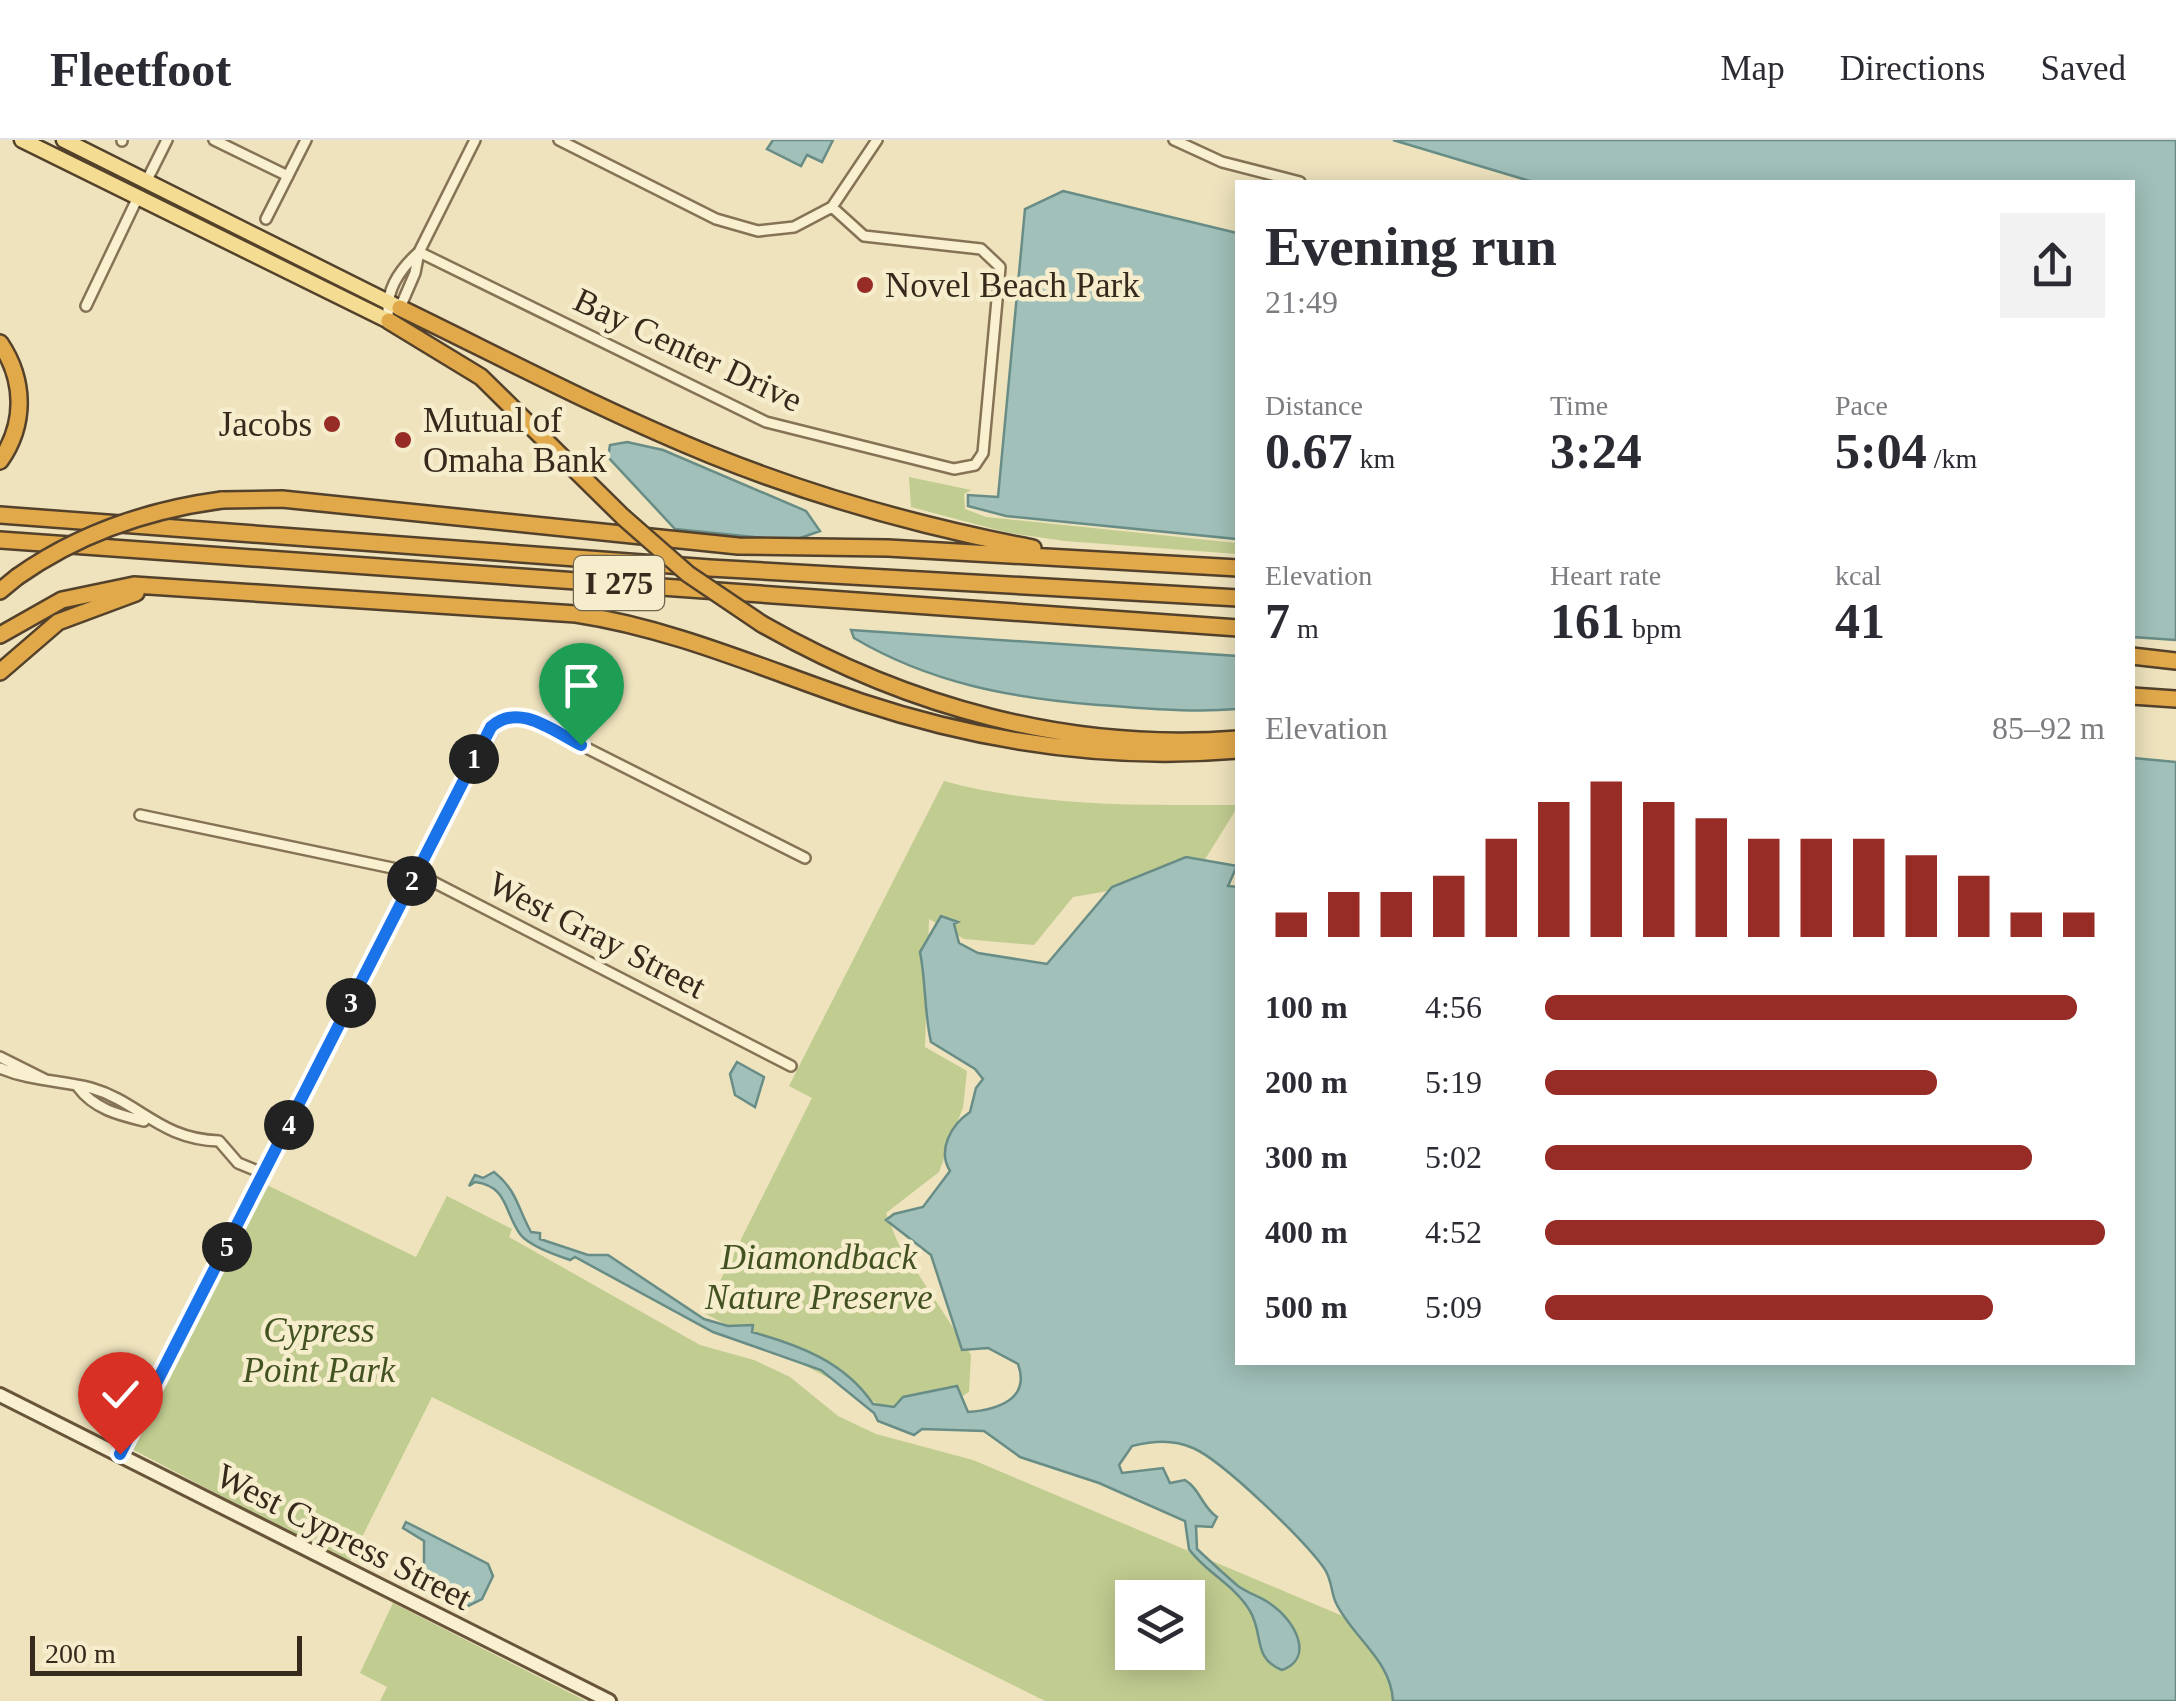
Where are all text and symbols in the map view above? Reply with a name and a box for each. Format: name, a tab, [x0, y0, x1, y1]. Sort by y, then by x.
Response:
text: Fleetfoot	[50, 43, 231, 96]
text: Map	[1721, 49, 1785, 88]
text: Directions	[1840, 49, 1985, 88]
text: Saved	[2040, 49, 2126, 88]
button: share	[2000, 213, 2105, 318]
text: Evening run	[1265, 216, 1557, 277]
place label: Novel Beach Park	[885, 266, 1140, 305]
marker: Novel Beach Park	[854, 274, 876, 296]
street label: Bay Center Drive	[568, 280, 808, 420]
text: 21:49	[1265, 284, 1338, 320]
text: Distance	[1265, 390, 1363, 421]
text: Time	[1550, 390, 1608, 421]
text: Pace	[1835, 390, 1888, 421]
place label: Mutual of Omaha Bank	[423, 401, 607, 480]
place label: Jacobs	[219, 405, 312, 444]
marker: Jacobs	[321, 413, 343, 435]
text: 0.67	[1265, 423, 1353, 479]
text: 3:24	[1550, 423, 1642, 479]
text: 5:04	[1835, 423, 1927, 479]
marker: Mutual of Omaha Bank	[392, 429, 414, 451]
text: km	[1353, 443, 1395, 474]
text: /km	[1927, 443, 1977, 474]
road number: I 275	[574, 556, 664, 610]
text: Elevation	[1265, 560, 1372, 591]
text: Heart rate	[1550, 560, 1661, 591]
text: kcal	[1835, 560, 1882, 591]
text: 7	[1265, 593, 1290, 649]
text: 161	[1550, 593, 1625, 649]
text: 41	[1835, 593, 1885, 649]
text: m	[1290, 613, 1319, 644]
text: bpm	[1625, 613, 1682, 644]
pin	[539, 643, 624, 746]
icon: arrive	[554, 658, 609, 713]
text: Elevation	[1265, 710, 1388, 746]
text: 85–92 m	[1992, 710, 2105, 746]
pin: 1	[449, 734, 499, 784]
text: 1	[467, 743, 481, 774]
pin: 2	[387, 856, 437, 906]
street label: West Gray Street	[482, 864, 712, 1007]
text: 2	[405, 865, 419, 896]
pin: 3	[326, 978, 376, 1028]
text: 3	[344, 987, 358, 1018]
text: 100 m	[1265, 989, 1348, 1025]
text: 4:56	[1425, 989, 1482, 1025]
text: 200 m	[1265, 1064, 1348, 1100]
text: 5:19	[1425, 1064, 1482, 1100]
pin: 4	[264, 1100, 314, 1150]
text: 4	[282, 1109, 296, 1140]
text: 300 m	[1265, 1139, 1348, 1175]
text: 5:02	[1425, 1139, 1482, 1175]
text: 400 m	[1265, 1214, 1348, 1250]
text: 4:52	[1425, 1214, 1482, 1250]
pin: 5	[202, 1222, 252, 1272]
text: 5	[220, 1231, 234, 1262]
park label: Diamondback Nature Preserve	[704, 1238, 933, 1317]
text: 500 m	[1265, 1289, 1348, 1325]
text: 5:09	[1425, 1289, 1482, 1325]
park label: Cypress Point Park	[242, 1311, 397, 1390]
pin	[78, 1352, 163, 1455]
icon: check	[93, 1367, 148, 1422]
street label: West Cypress Street	[210, 1456, 478, 1618]
map controls	[1115, 1580, 1205, 1670]
button: layers	[1115, 1580, 1205, 1670]
scale bar	[30, 1631, 302, 1676]
text: 200 m	[45, 1638, 116, 1669]

